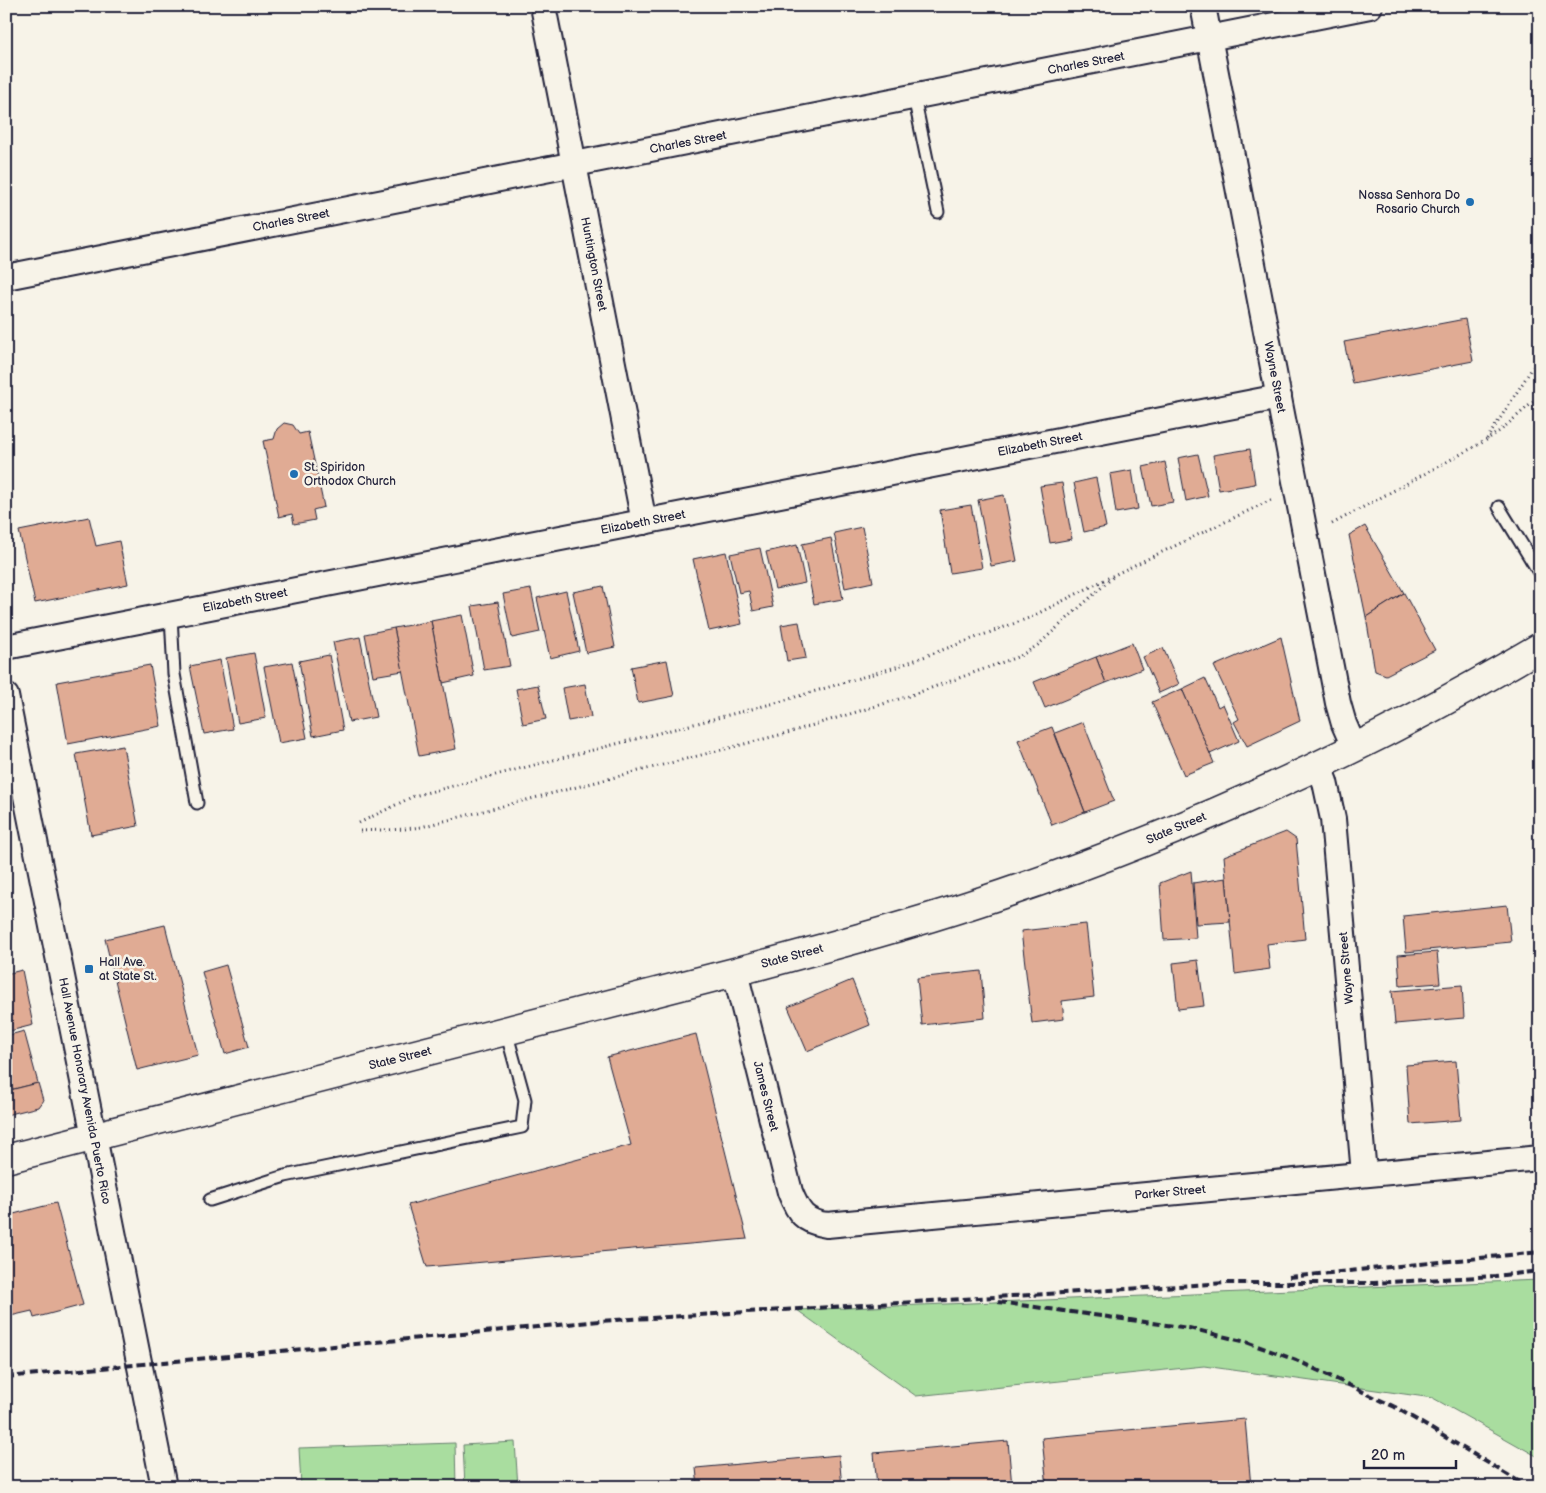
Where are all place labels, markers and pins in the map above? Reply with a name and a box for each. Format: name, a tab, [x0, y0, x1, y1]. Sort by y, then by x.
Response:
place label: Nossa Senhora Do Rosario Church	[1358, 188, 1460, 217]
marker: Nossa Senhora Do Rosario Church	[1464, 196, 1476, 208]
place label: St. Spiridon Orthodox Church	[304, 460, 396, 489]
marker: St. Spiridon Orthodox Church	[288, 468, 300, 480]
place label: Hall Ave. at State St.	[99, 955, 157, 984]
marker: Hall Ave. at State St.	[83, 963, 95, 975]

